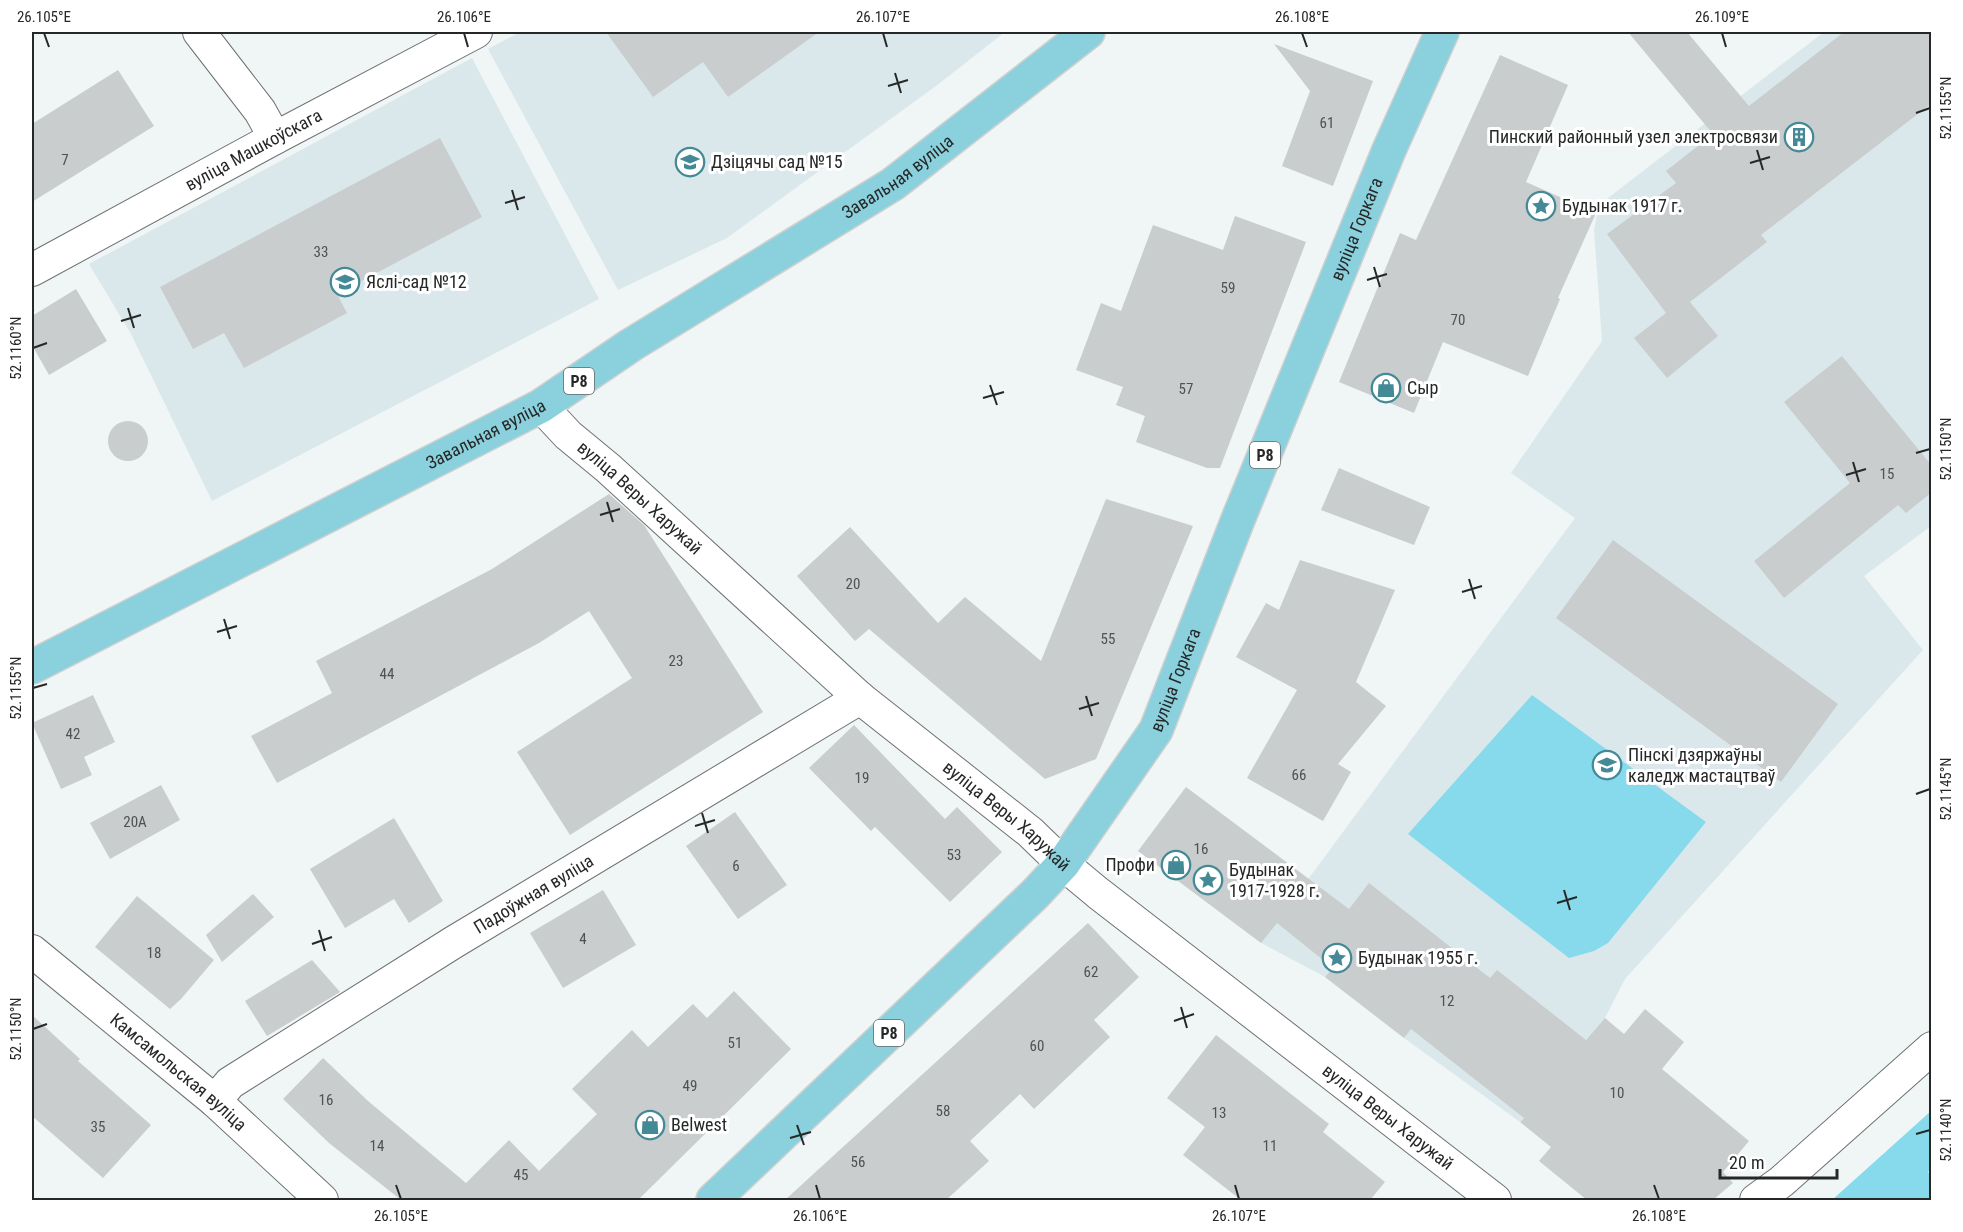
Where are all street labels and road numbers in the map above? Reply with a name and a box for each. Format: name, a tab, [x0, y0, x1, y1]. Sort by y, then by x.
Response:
street label: вуліца Машкоўскага	[181, 104, 325, 195]
street label: Завальная вуліца	[838, 130, 957, 223]
street label: вуліца Горкага	[1326, 174, 1387, 283]
road number: Р8	[564, 368, 594, 394]
street label: Завальная вуліца	[422, 394, 549, 473]
street label: вуліца Веры Харужай	[574, 436, 707, 559]
road number: Р8	[1250, 442, 1280, 468]
street label: вуліца Горкага	[1145, 625, 1205, 735]
street label: вуліца Веры Харужай	[939, 756, 1074, 875]
street label: Падоўжная вуліца	[470, 850, 597, 938]
street label: Камсамольская вуліца	[106, 1009, 251, 1135]
road number: Р8	[874, 1020, 904, 1046]
street label: вуліца Веры Харужай	[1319, 1060, 1458, 1174]

